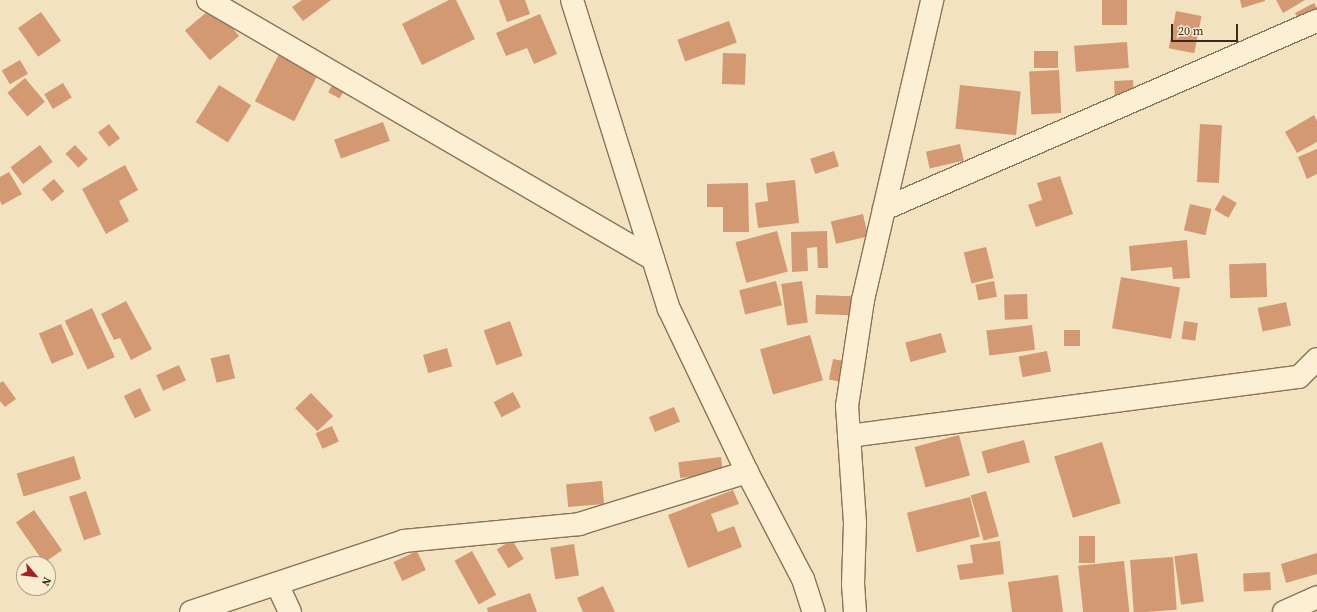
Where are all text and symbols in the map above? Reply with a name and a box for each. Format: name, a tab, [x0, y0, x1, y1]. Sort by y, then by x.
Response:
scale bar	[1173, 16, 1240, 42]
text: 20 m	[1178, 23, 1204, 39]
north arrow	[16, 556, 56, 596]
text: N	[38, 574, 55, 588]

